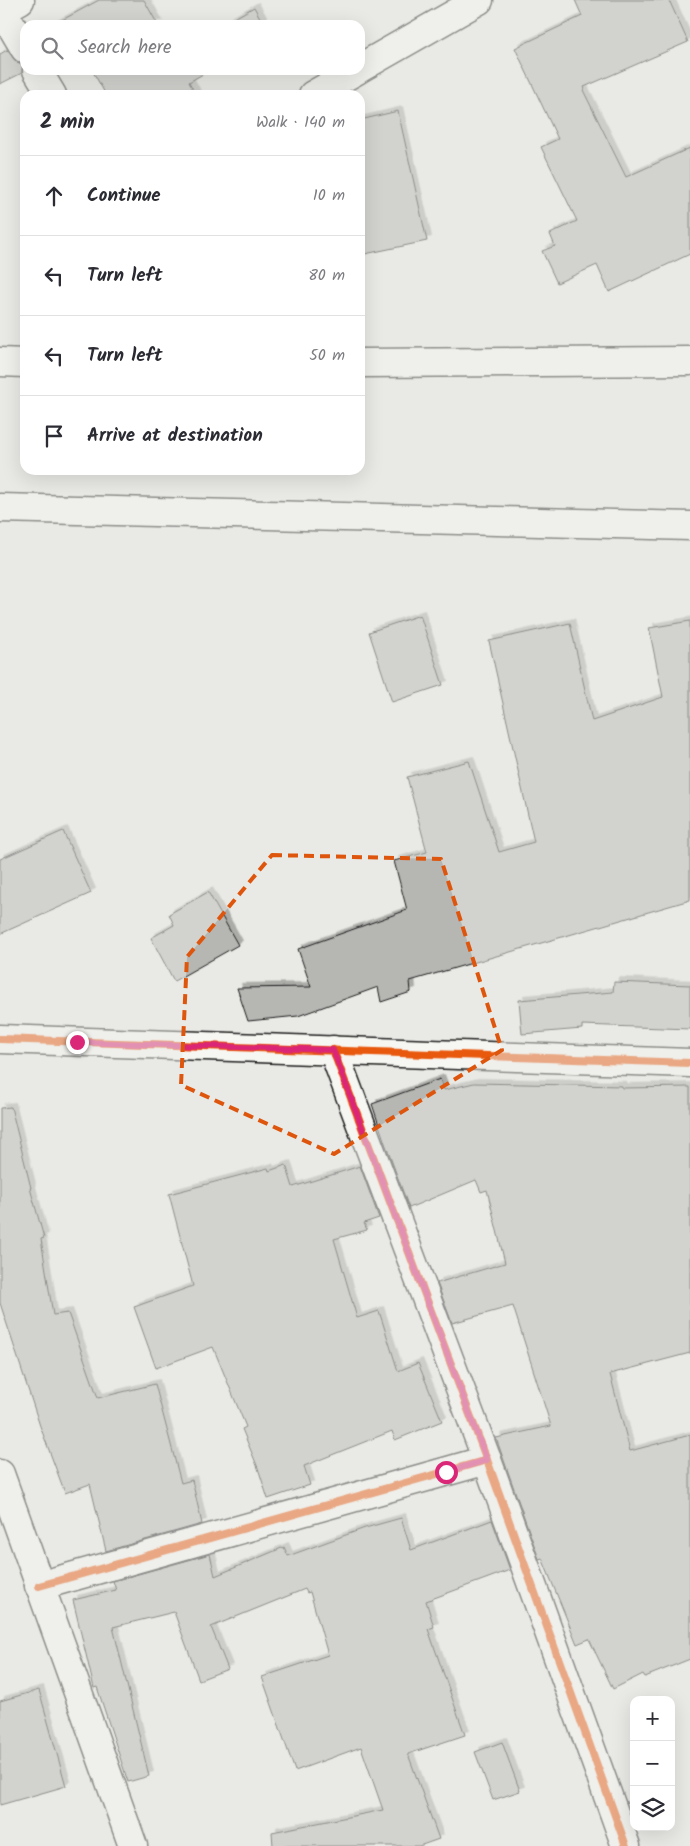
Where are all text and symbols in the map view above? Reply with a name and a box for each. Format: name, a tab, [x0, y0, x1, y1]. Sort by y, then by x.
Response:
search box	[20, 20, 365, 75]
text: Search here	[78, 33, 172, 63]
icon: search	[38, 34, 66, 62]
text: 2 min	[40, 106, 95, 139]
text: Walk · 140 m	[256, 110, 345, 135]
text: Continue	[87, 181, 160, 211]
icon: ahead	[40, 182, 68, 210]
text: 10 m	[313, 183, 345, 208]
text: Turn left	[87, 261, 162, 291]
icon: left	[40, 262, 68, 290]
text: 80 m	[308, 263, 345, 288]
text: Turn left	[87, 341, 162, 371]
icon: left	[40, 342, 68, 370]
text: 50 m	[309, 343, 345, 368]
text: Arrive at destination	[87, 421, 263, 451]
icon: arrive	[40, 422, 68, 450]
route end	[66, 1031, 89, 1054]
route start	[435, 1461, 458, 1484]
map controls	[630, 1696, 675, 1831]
button: +	[630, 1696, 675, 1741]
button: −	[630, 1741, 675, 1786]
button: layers	[630, 1786, 675, 1831]

